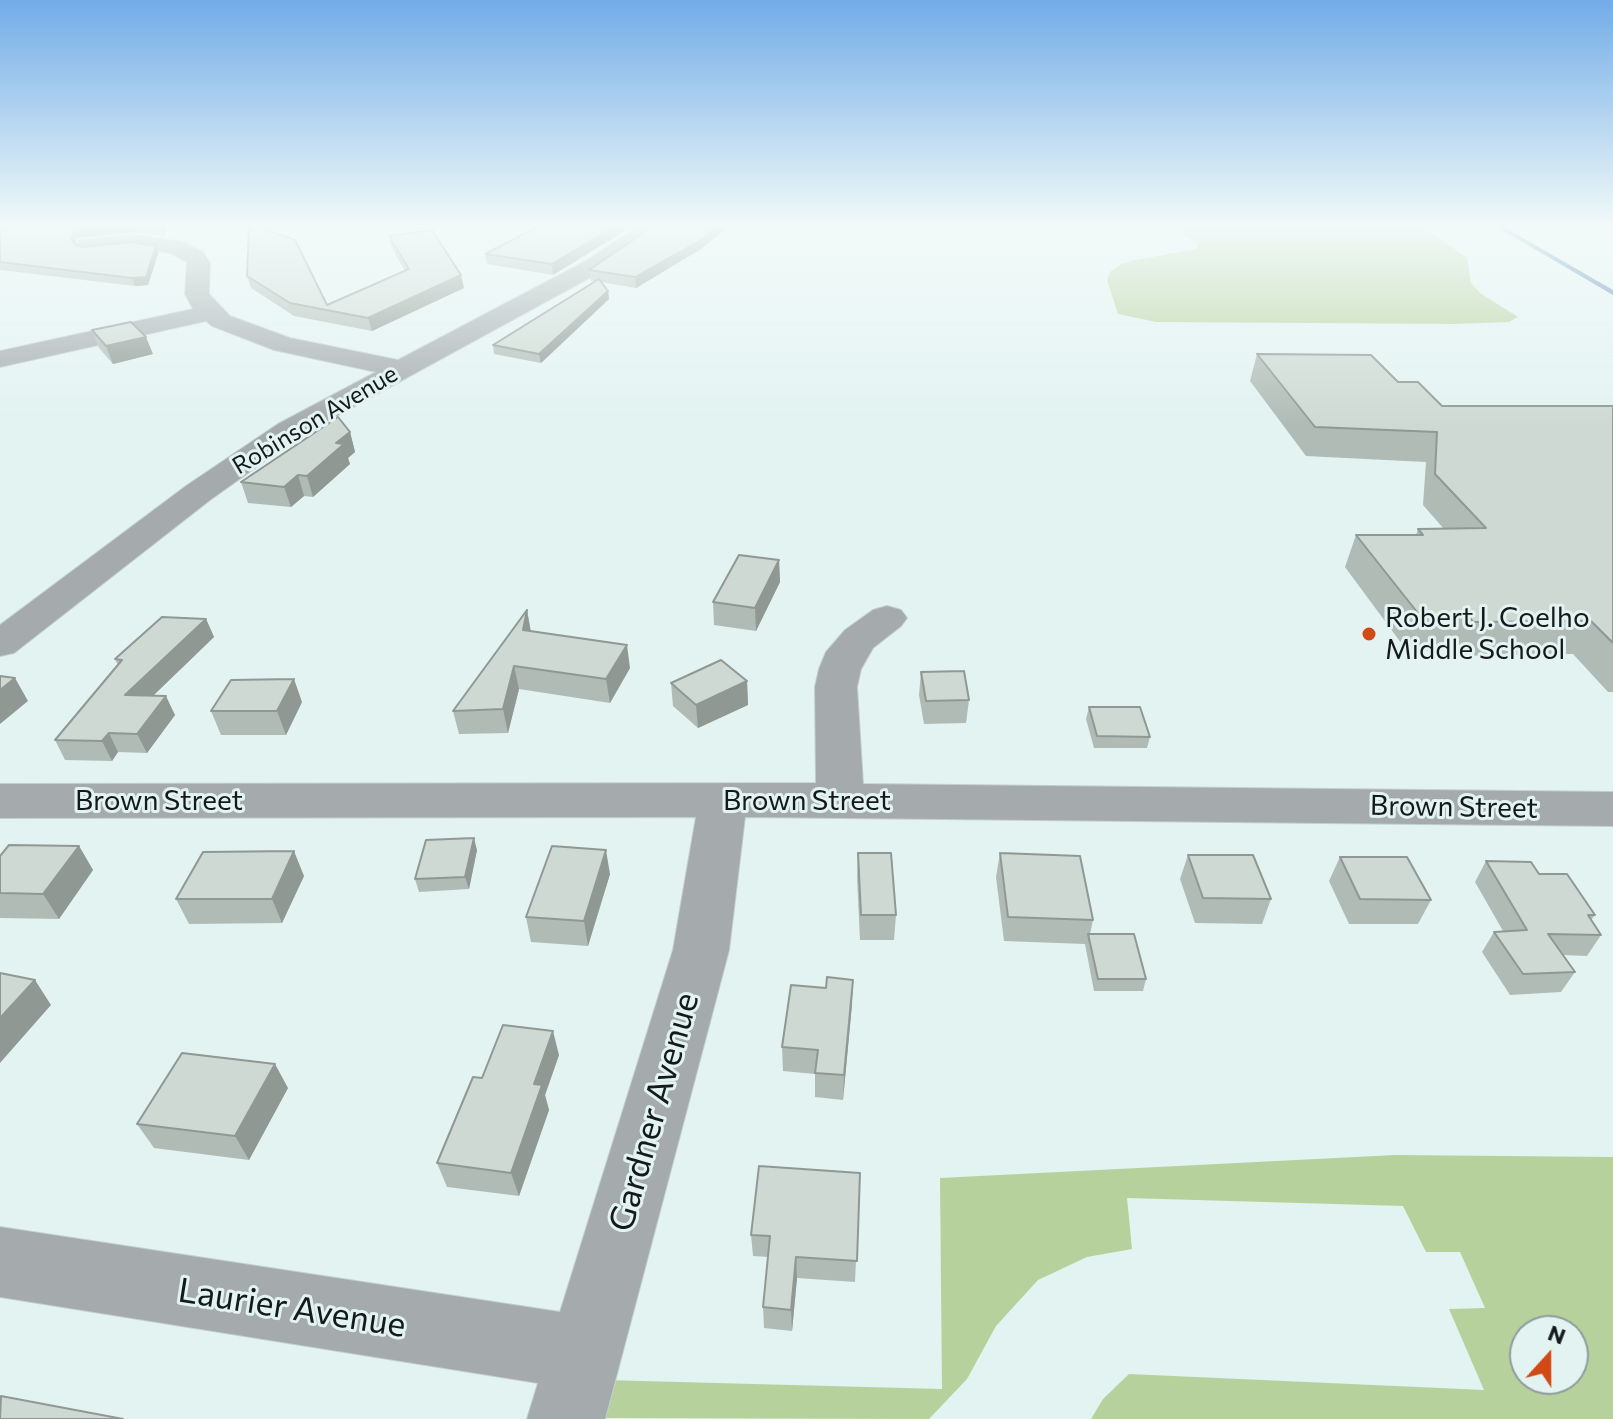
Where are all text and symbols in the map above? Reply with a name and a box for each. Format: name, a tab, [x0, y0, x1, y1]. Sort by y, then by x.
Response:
street label: Robinson Avenue	[227, 359, 403, 481]
place label: Robert J. Coelho Middle School	[1385, 601, 1590, 667]
marker: Robert J. Coelho Middle School	[1360, 625, 1378, 643]
street label: Brown Street	[75, 784, 243, 818]
street label: Brown Street	[723, 784, 891, 818]
street label: Brown Street	[1370, 789, 1538, 825]
street label: Gardner Avenue	[600, 988, 708, 1236]
street label: Laurier Avenue	[175, 1270, 409, 1346]
north arrow	[1509, 1315, 1589, 1395]
text: N	[1545, 1318, 1570, 1350]

